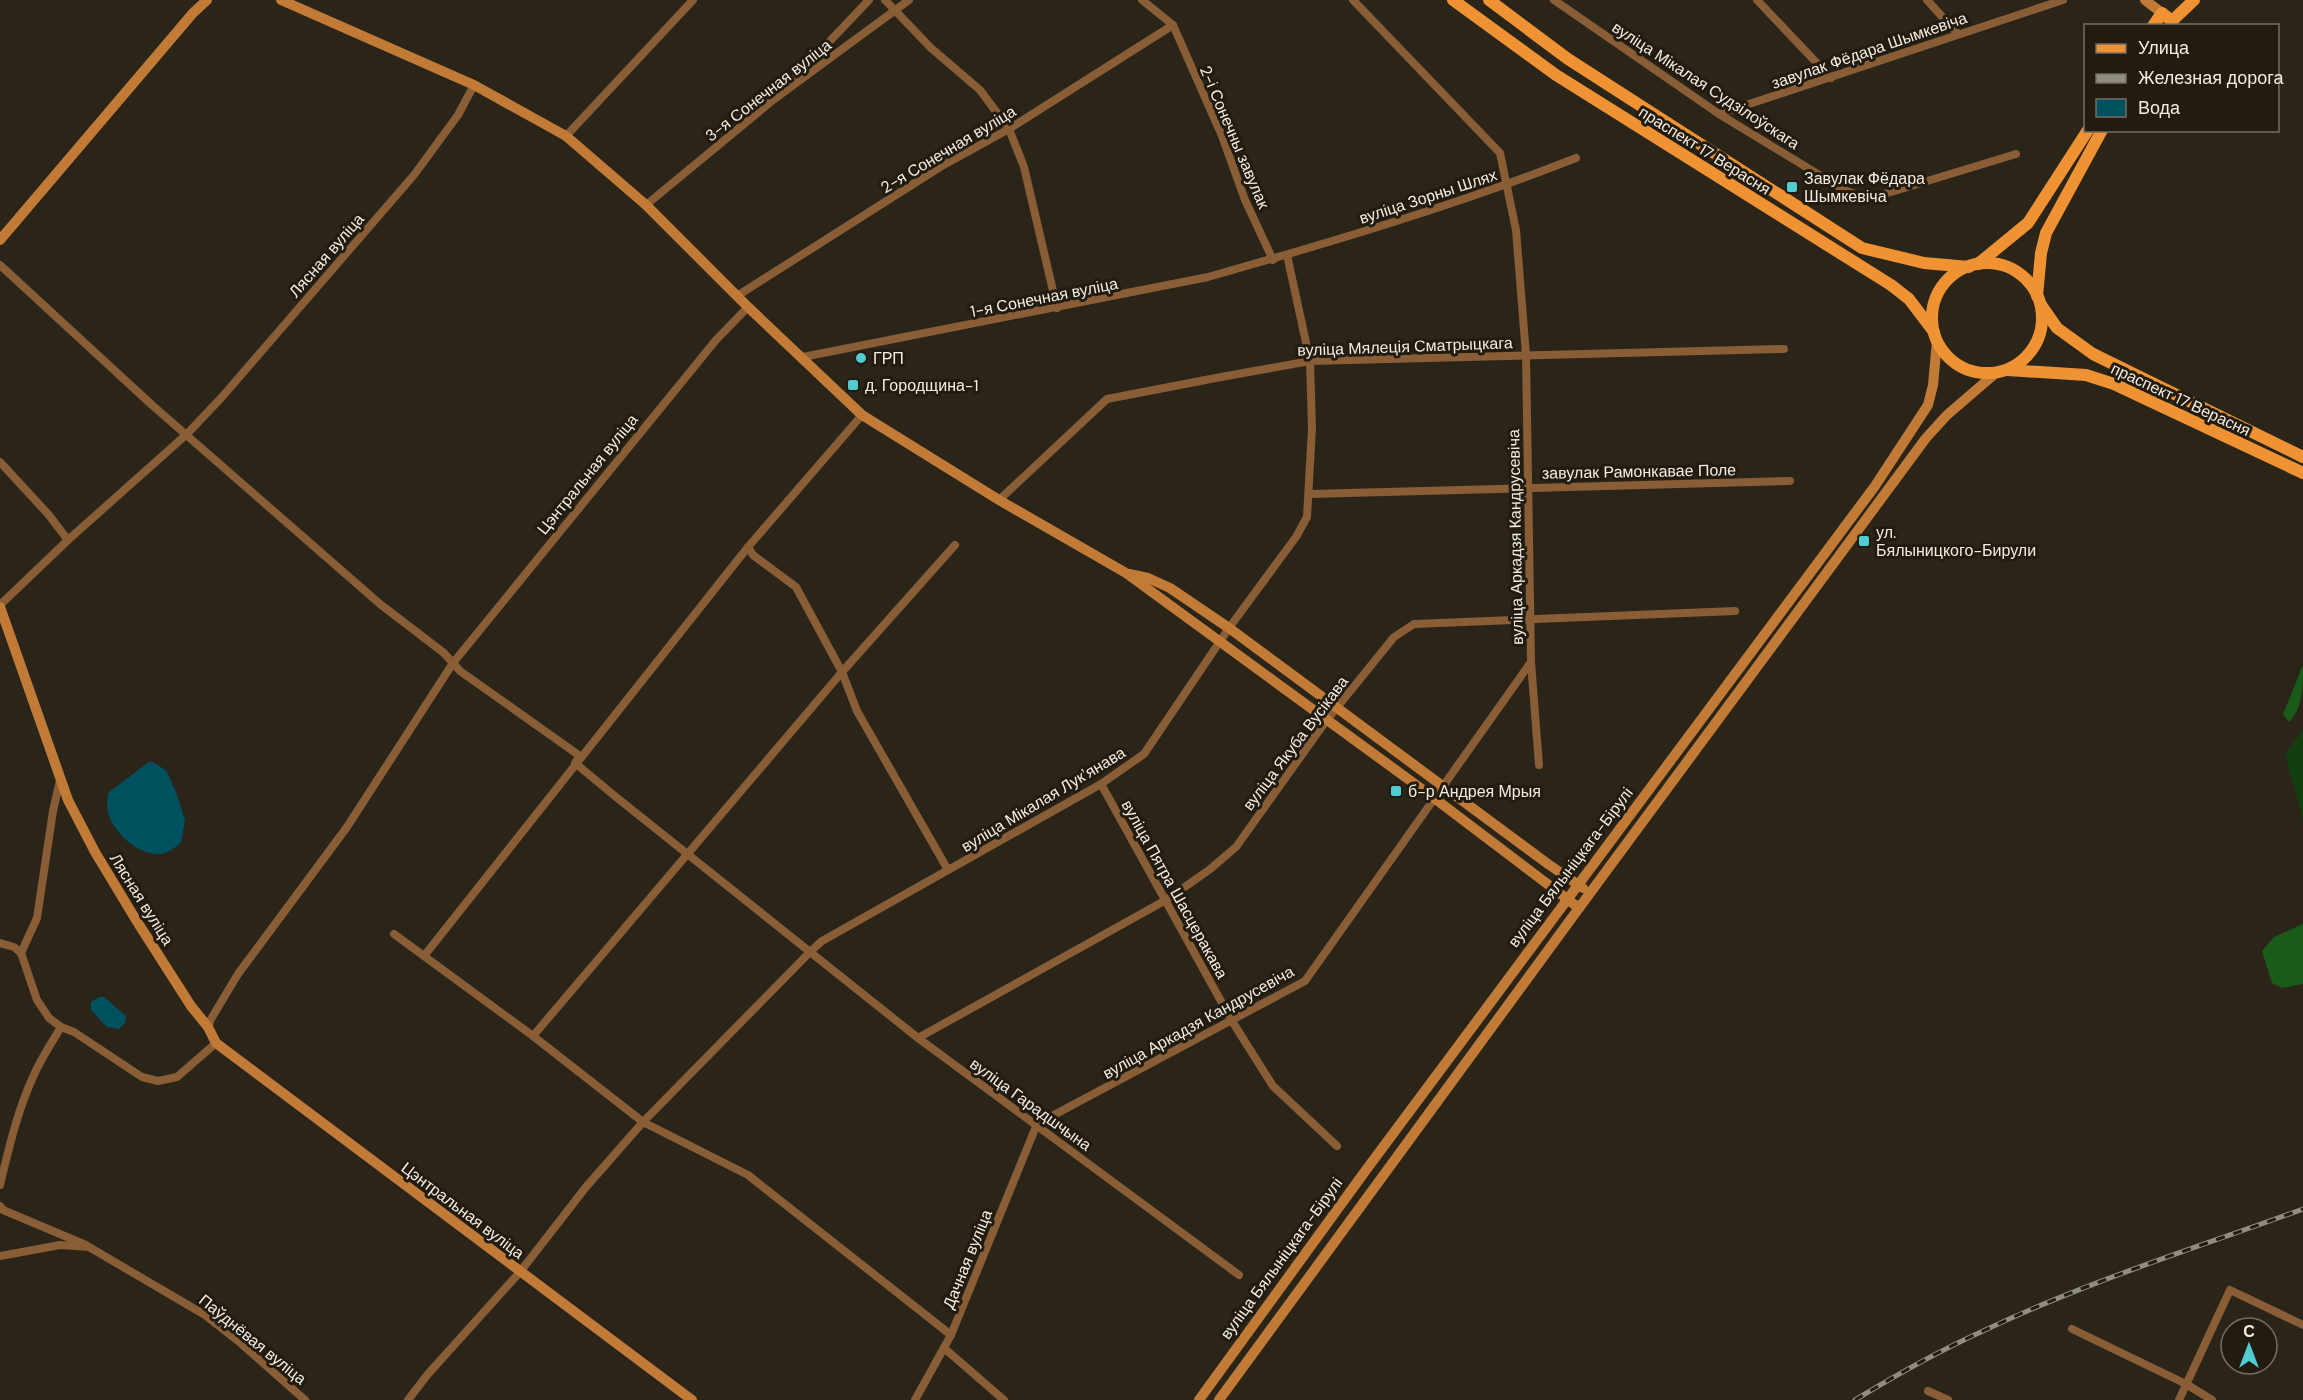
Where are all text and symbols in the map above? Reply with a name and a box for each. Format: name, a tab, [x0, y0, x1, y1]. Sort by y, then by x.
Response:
street label: завулак Фёдара Шымкевіча	[1769, 7, 1970, 94]
street label: вуліца Мікалая Судзілоўскага	[1608, 17, 1804, 154]
legend	[2084, 24, 2279, 132]
street label: 3-я Сонечная вуліца	[701, 35, 836, 146]
text: Улица	[2138, 36, 2190, 60]
street label: 2-і Сонечны завулак	[1195, 62, 1275, 213]
text: Железная дорога	[2138, 66, 2284, 90]
text: Вода	[2138, 96, 2181, 120]
street label: 2-я Сонечная вуліца	[877, 101, 1020, 198]
street label: праспект 17 Верасня	[1635, 101, 1775, 199]
street label: вуліца Зорны Шлях	[1357, 164, 1500, 229]
place label: Завулак Фёдара Шымкевіча	[1804, 168, 1925, 207]
marker: Завулак Фёдара Шымкевіча	[1785, 180, 1799, 194]
street label: Лясная вуліца	[284, 209, 369, 302]
street label: 1-я Сонечная вуліца	[968, 273, 1120, 322]
street label: вуліца Мялеція Сматрыцкага	[1297, 332, 1513, 361]
place label: ГРП	[873, 348, 904, 369]
marker: ГРП	[854, 351, 868, 365]
street label: праспект 17 Верасня	[2108, 358, 2254, 441]
place label: д. Городщина-1	[865, 375, 979, 396]
marker: д. Городщина-1	[846, 378, 860, 392]
street label: Цэнтральная вуліца	[532, 410, 643, 539]
street label: вуліца Аркадзя Кандрусевіча	[1503, 429, 1528, 645]
street label: завулак Рамонкавае Поле	[1542, 459, 1736, 484]
place label: ул. Бялыницкого-Бирули	[1876, 522, 2036, 561]
marker: ул. Бялыницкого-Бирули	[1857, 534, 1871, 548]
street label: вуліца Якуба Вусікава	[1238, 672, 1353, 815]
street label: вуліца Мікалая Лукʼянава	[957, 742, 1129, 857]
place label: б-р Андрея Мрыя	[1408, 781, 1541, 802]
street label: вуліца Бялыніцкага-Бірулі	[1503, 783, 1638, 952]
marker: б-р Андрея Мрыя	[1389, 784, 1403, 798]
street label: вуліца Пятра Шасцеракава	[1117, 796, 1233, 982]
street label: Лясная вуліца	[105, 849, 178, 949]
street label: вуліца Аркадзя Кандрусевіча	[1099, 961, 1298, 1084]
street label: вуліца Гарадшчына	[966, 1053, 1096, 1156]
street label: Цэнтральная вуліца	[397, 1157, 529, 1264]
street label: вуліца Бялыніцкага-Бірулі	[1216, 1173, 1347, 1343]
street label: Дачная вуліца	[938, 1206, 997, 1312]
street label: Паўднёвая вуліца	[195, 1290, 311, 1389]
north arrow	[2219, 1316, 2279, 1376]
text: С	[2243, 1321, 2255, 1342]

